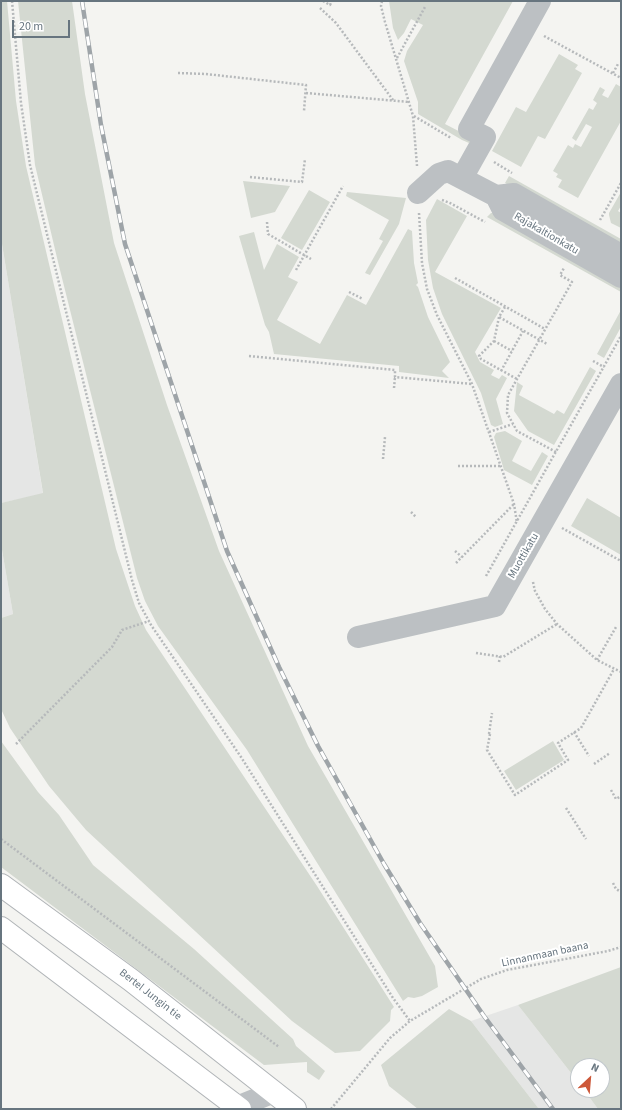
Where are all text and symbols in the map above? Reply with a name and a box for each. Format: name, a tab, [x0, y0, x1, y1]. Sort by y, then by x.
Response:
scale bar	[14, 12, 72, 38]
text: 20 m	[19, 18, 43, 35]
street label: Rajakaltionkatu	[511, 210, 581, 258]
street label: Muottikatu	[506, 531, 542, 581]
street label: Linnanmaan baana	[500, 939, 590, 971]
street label: Bertel Jungin tie	[116, 967, 184, 1023]
north arrow	[570, 1058, 610, 1098]
text: N	[588, 1059, 602, 1076]

